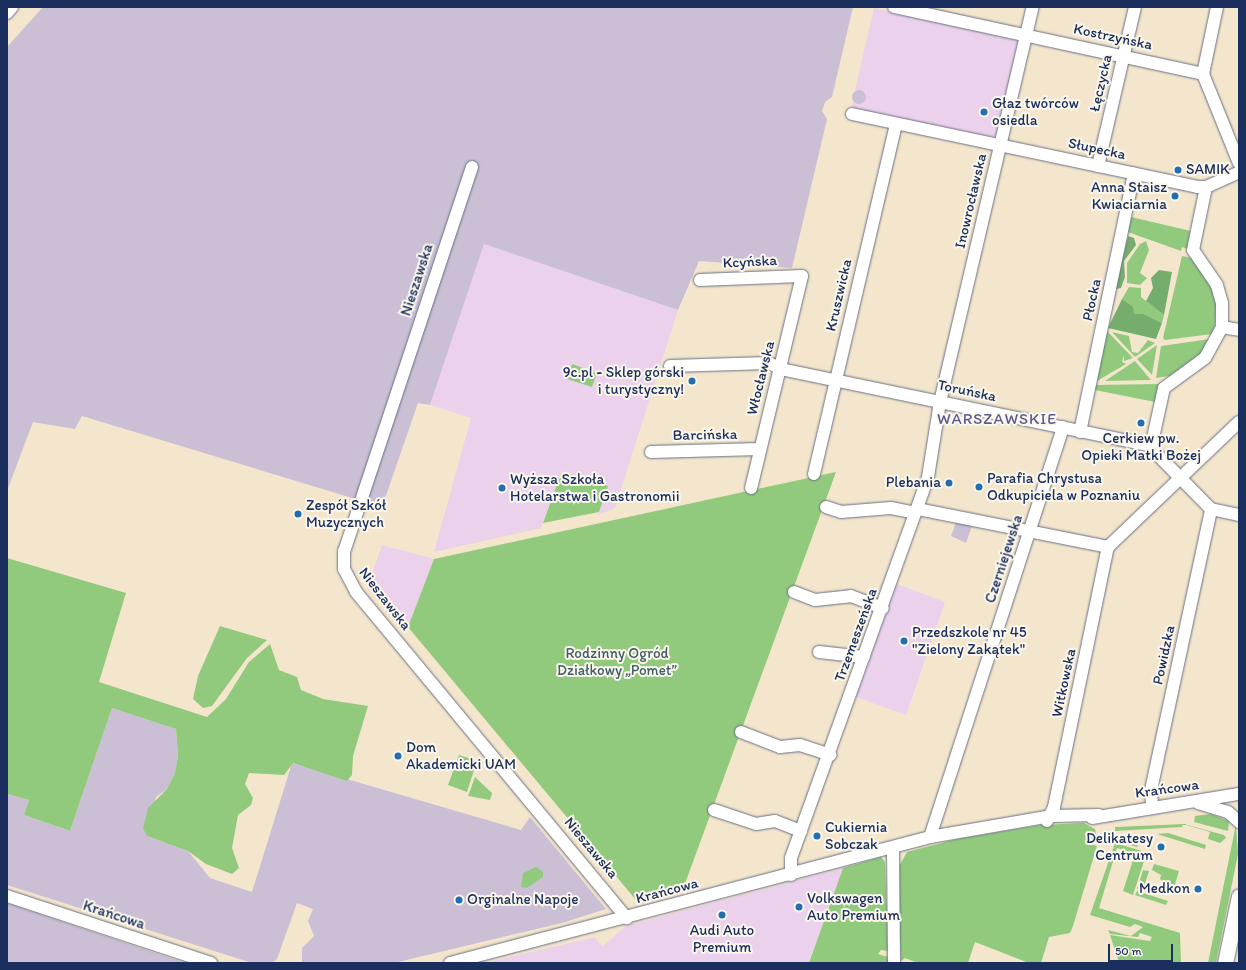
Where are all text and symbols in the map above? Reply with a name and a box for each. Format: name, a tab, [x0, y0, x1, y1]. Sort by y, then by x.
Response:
street label: Kostrzyńska	[1072, 20, 1154, 54]
street label: Łęczycka	[1086, 53, 1116, 113]
place label: Głaz twórców osiedla	[992, 94, 1079, 129]
marker: Głaz twórców osiedla	[979, 107, 989, 117]
street label: Słupecka	[1067, 134, 1127, 164]
street label: Inowrocławska	[951, 152, 991, 250]
place label: SAMIK	[1186, 161, 1230, 179]
marker: SAMIK	[1173, 165, 1183, 175]
place label: Anna Staisz Kwiaciarnia	[1090, 178, 1167, 213]
marker: Anna Staisz Kwiaciarnia	[1170, 191, 1180, 201]
street label: Nieszawska	[397, 242, 437, 318]
street label: Kcyńska	[722, 252, 778, 272]
street label: Kruszwicka	[822, 257, 856, 333]
street label: Płocka	[1079, 277, 1105, 323]
street label: Włocławska	[743, 339, 779, 417]
place label: 9c.pl - Sklep górski i turystyczny!	[563, 363, 684, 398]
marker: 9c.pl - Sklep górski i turystyczny!	[687, 376, 697, 386]
street label: Toruńska	[936, 376, 998, 406]
district label: WARSZAWSKIE	[937, 409, 1057, 429]
marker: Cerkiew pw. Opieki Matki Bożej	[1136, 418, 1146, 428]
street label: Barcińska	[672, 425, 738, 445]
place label: Cerkiew pw. Opieki Matki Bożej	[1081, 429, 1201, 464]
place label: Parafia Chrystusa Odkupiciela w Poznaniu	[987, 469, 1139, 504]
place label: Wyższa Szkoła Hotelarstwa i Gastronomii	[510, 470, 680, 505]
place label: Plebania	[886, 474, 941, 492]
marker: Plebania	[944, 478, 954, 488]
marker: Parafia Chrystusa Odkupiciela w Poznaniu	[974, 482, 984, 492]
marker: Wyższa Szkoła Hotelarstwa i Gastronomii	[497, 483, 507, 493]
place label: Zespół Szkół Muzycznych	[306, 496, 386, 531]
marker: Zespół Szkół Muzycznych	[293, 509, 303, 519]
street label: Czerniejewska	[981, 512, 1027, 606]
street label: Nieszawska	[355, 564, 415, 634]
street label: Trzemeszeńska	[831, 586, 881, 684]
place label: Przedszkole nr 45 "Zielony Zakątek"	[912, 623, 1027, 658]
street label: Powidzka	[1149, 624, 1179, 686]
marker: Przedszkole nr 45 "Zielony Zakątek"	[899, 636, 909, 646]
park label: Rodzinny Ogród Działkowy „Pomet”	[557, 644, 677, 679]
street label: Witkowska	[1048, 647, 1080, 719]
place label: Dom Akademicki UAM	[406, 738, 516, 773]
marker: Dom Akademicki UAM	[393, 751, 403, 761]
street label: Krańcowa	[1134, 776, 1200, 802]
street label: Nieszawska	[560, 814, 622, 882]
place label: Cukiernia Sobczak	[825, 818, 887, 853]
place label: Delikatesy Centrum	[1086, 829, 1153, 864]
marker: Cukiernia Sobczak	[812, 831, 822, 841]
marker: Delikatesy Centrum	[1156, 842, 1166, 852]
street label: Krańcowa	[634, 874, 700, 908]
place label: Medkon	[1139, 880, 1190, 898]
marker: Medkon	[1193, 884, 1203, 894]
place label: Volkswagen Auto Premium	[807, 889, 900, 924]
place label: Orginalne Napoje	[467, 891, 578, 909]
marker: Orginalne Napoje	[454, 895, 464, 905]
street label: Krańcowa	[81, 897, 147, 933]
marker: Volkswagen Auto Premium	[794, 902, 804, 912]
marker: Audi Auto Premium	[717, 910, 727, 920]
place label: Audi Auto Premium	[690, 921, 754, 956]
scale bar	[1110, 936, 1175, 962]
text: 50 m	[1115, 944, 1141, 958]

